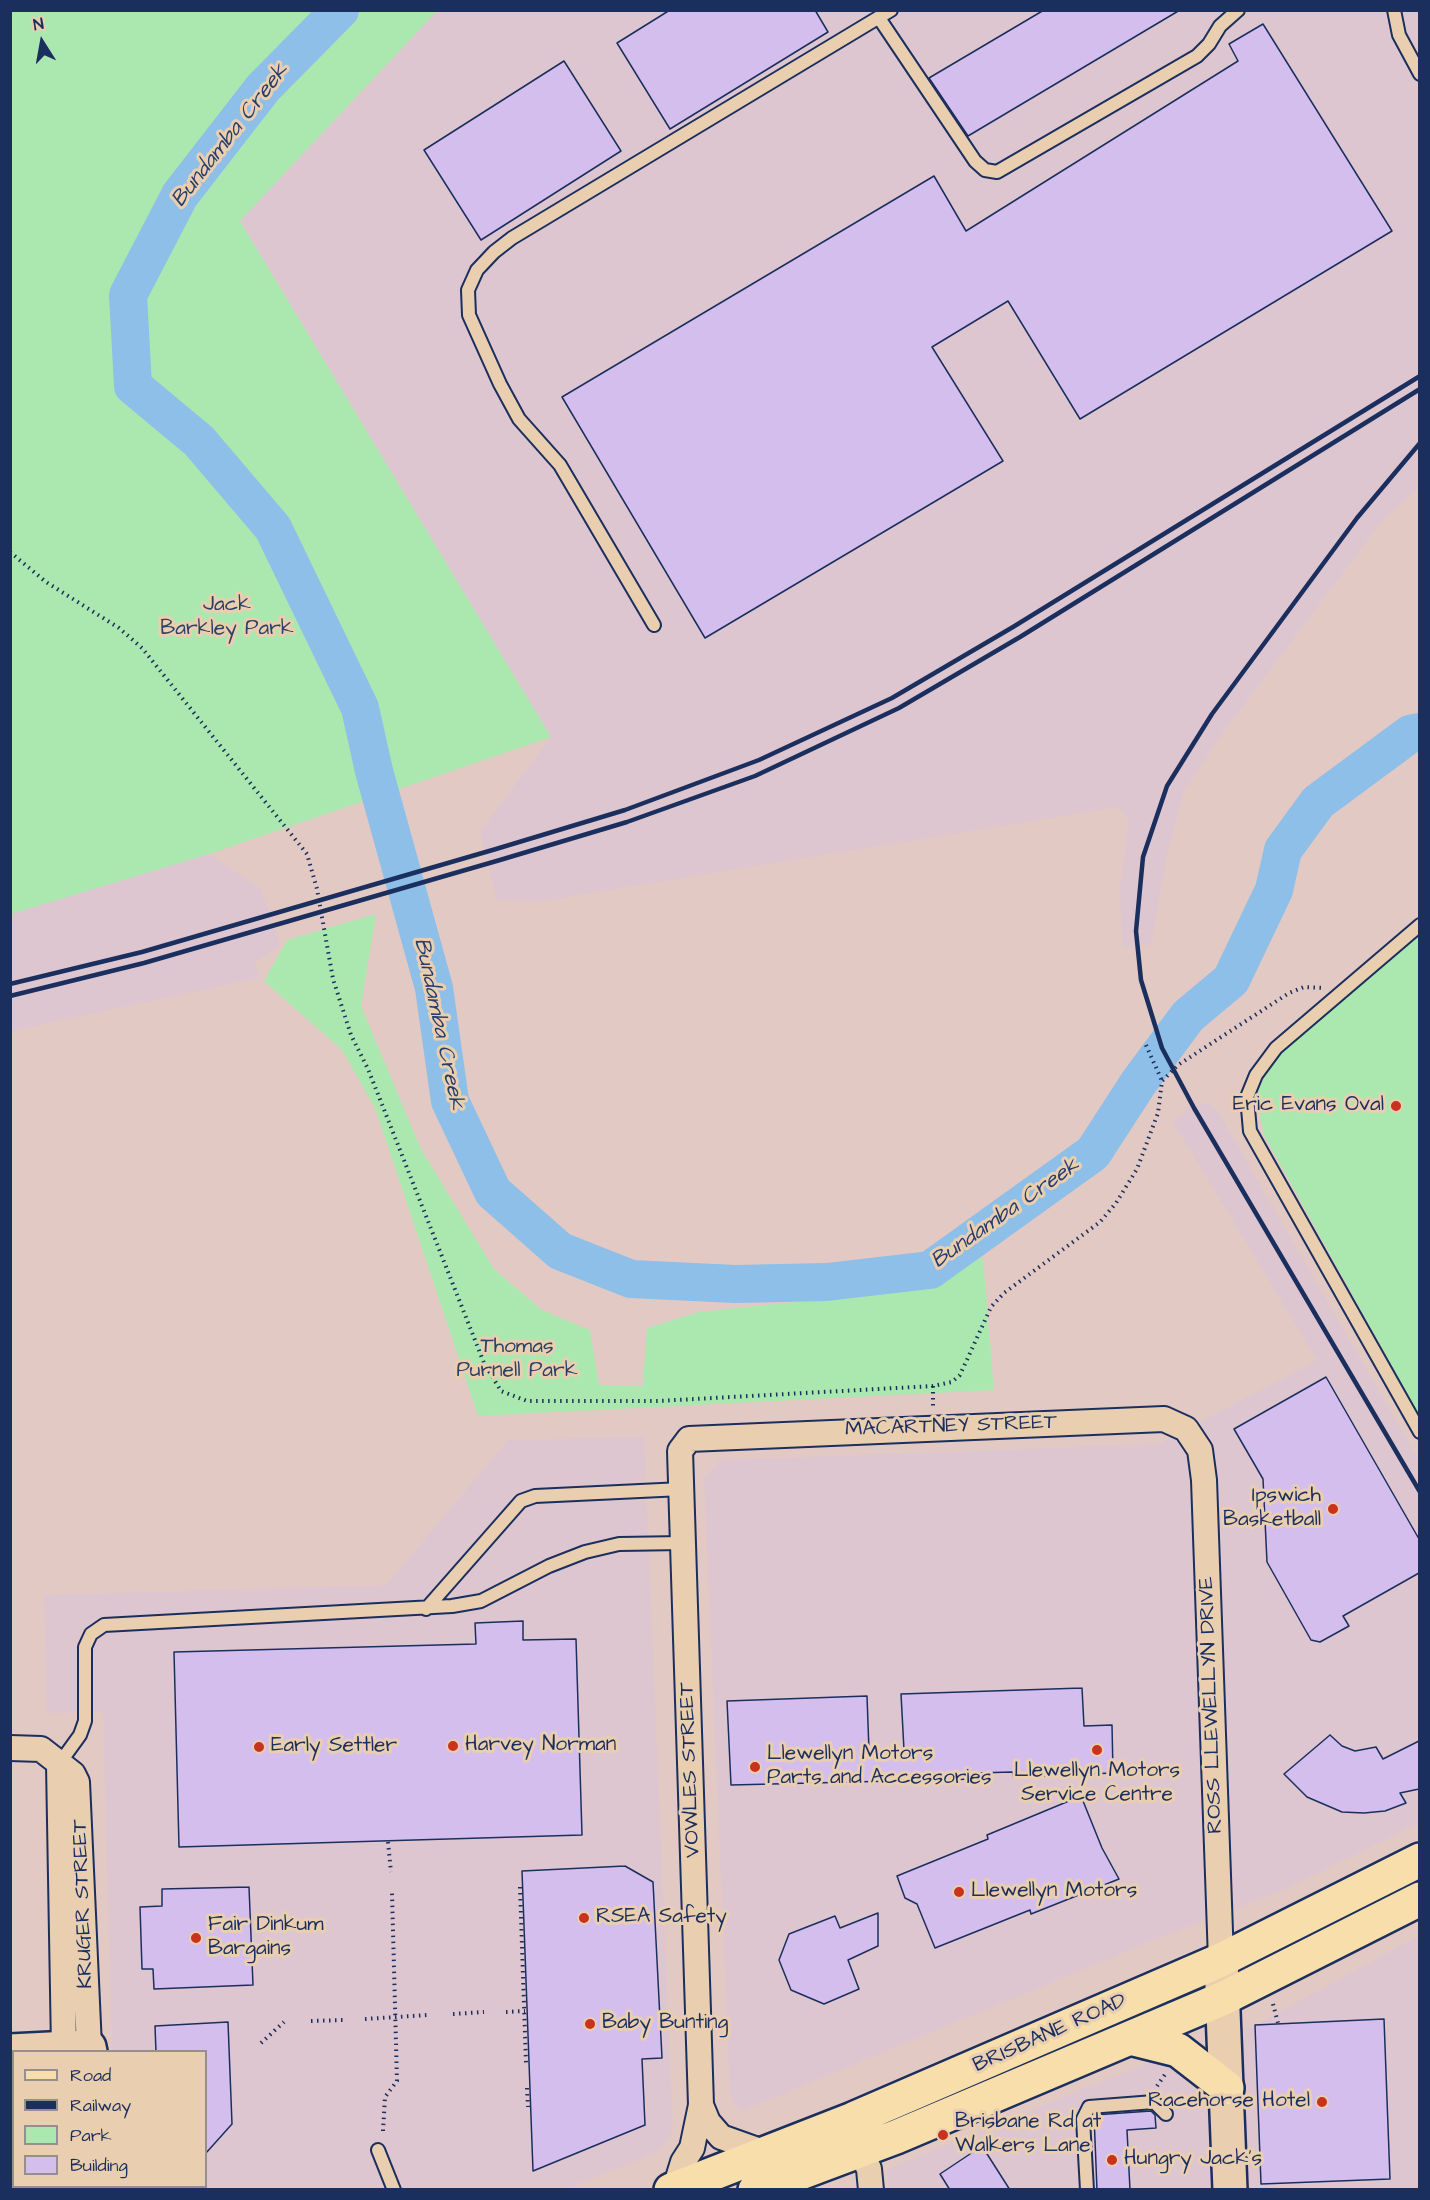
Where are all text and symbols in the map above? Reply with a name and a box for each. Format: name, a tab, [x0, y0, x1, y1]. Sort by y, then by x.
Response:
north arrow	[12, 12, 72, 72]
text: N	[32, 13, 46, 36]
water label: Bundamba Creek	[167, 59, 295, 213]
park label: Jack Barkley Park	[160, 593, 294, 643]
water label: Bundamba Creek	[407, 936, 469, 1112]
place label: Eric Evans Oval	[1233, 1093, 1384, 1119]
marker: Eric Evans Oval	[1389, 1099, 1403, 1113]
water label: Bundamba Creek	[927, 1153, 1085, 1275]
park label: Thomas Purnell Park	[456, 1335, 578, 1385]
street label: MACARTNEY STREET	[845, 1411, 1057, 1443]
place label: Ipswich Basketball	[1223, 1484, 1321, 1534]
marker: Ipswich Basketball	[1326, 1502, 1340, 1516]
street label: ROSS LLEWELLYN DRIVE	[1195, 1576, 1229, 1834]
street label: VOWLES STREET	[675, 1682, 707, 1858]
place label: Harvey Norman	[465, 1733, 616, 1759]
place label: Early Settler	[271, 1734, 397, 1760]
marker: Harvey Norman	[446, 1739, 460, 1753]
marker: Early Settler	[252, 1740, 266, 1754]
place label: Llewellyn Motors Parts and Accessories	[767, 1742, 991, 1792]
marker: Llewellyn Motors Service Centre	[1090, 1743, 1104, 1757]
place label: Llewellyn Motors Service Centre	[1014, 1759, 1180, 1809]
marker: Llewellyn Motors Parts and Accessories	[748, 1760, 762, 1774]
street label: KRUGER STREET	[68, 1819, 100, 1989]
place label: Llewellyn Motors	[971, 1879, 1137, 1905]
marker: Llewellyn Motors	[952, 1885, 966, 1899]
place label: RSEA Safety	[596, 1905, 727, 1931]
marker: RSEA Safety	[577, 1911, 591, 1925]
place label: Fair Dinkum Bargains	[208, 1913, 324, 1963]
marker: Fair Dinkum Bargains	[189, 1931, 203, 1945]
street label: BRISBANE ROAD	[969, 1989, 1131, 2079]
place label: Baby Bunting	[602, 2011, 728, 2037]
marker: Baby Bunting	[583, 2017, 597, 2031]
legend	[12, 2050, 207, 2188]
text: Road	[70, 2063, 111, 2088]
place label: Racehorse Hotel	[1148, 2089, 1310, 2115]
text: Railway	[70, 2093, 131, 2118]
marker: Racehorse Hotel	[1315, 2095, 1329, 2109]
place label: Brisbane Rd at Walkers Lane	[955, 2110, 1101, 2160]
text: Park	[70, 2123, 112, 2148]
marker: Brisbane Rd at Walkers Lane	[936, 2128, 950, 2142]
place label: Hungry Jack's	[1124, 2147, 1262, 2173]
text: Building	[70, 2153, 128, 2178]
marker: Hungry Jack's	[1105, 2153, 1119, 2167]

